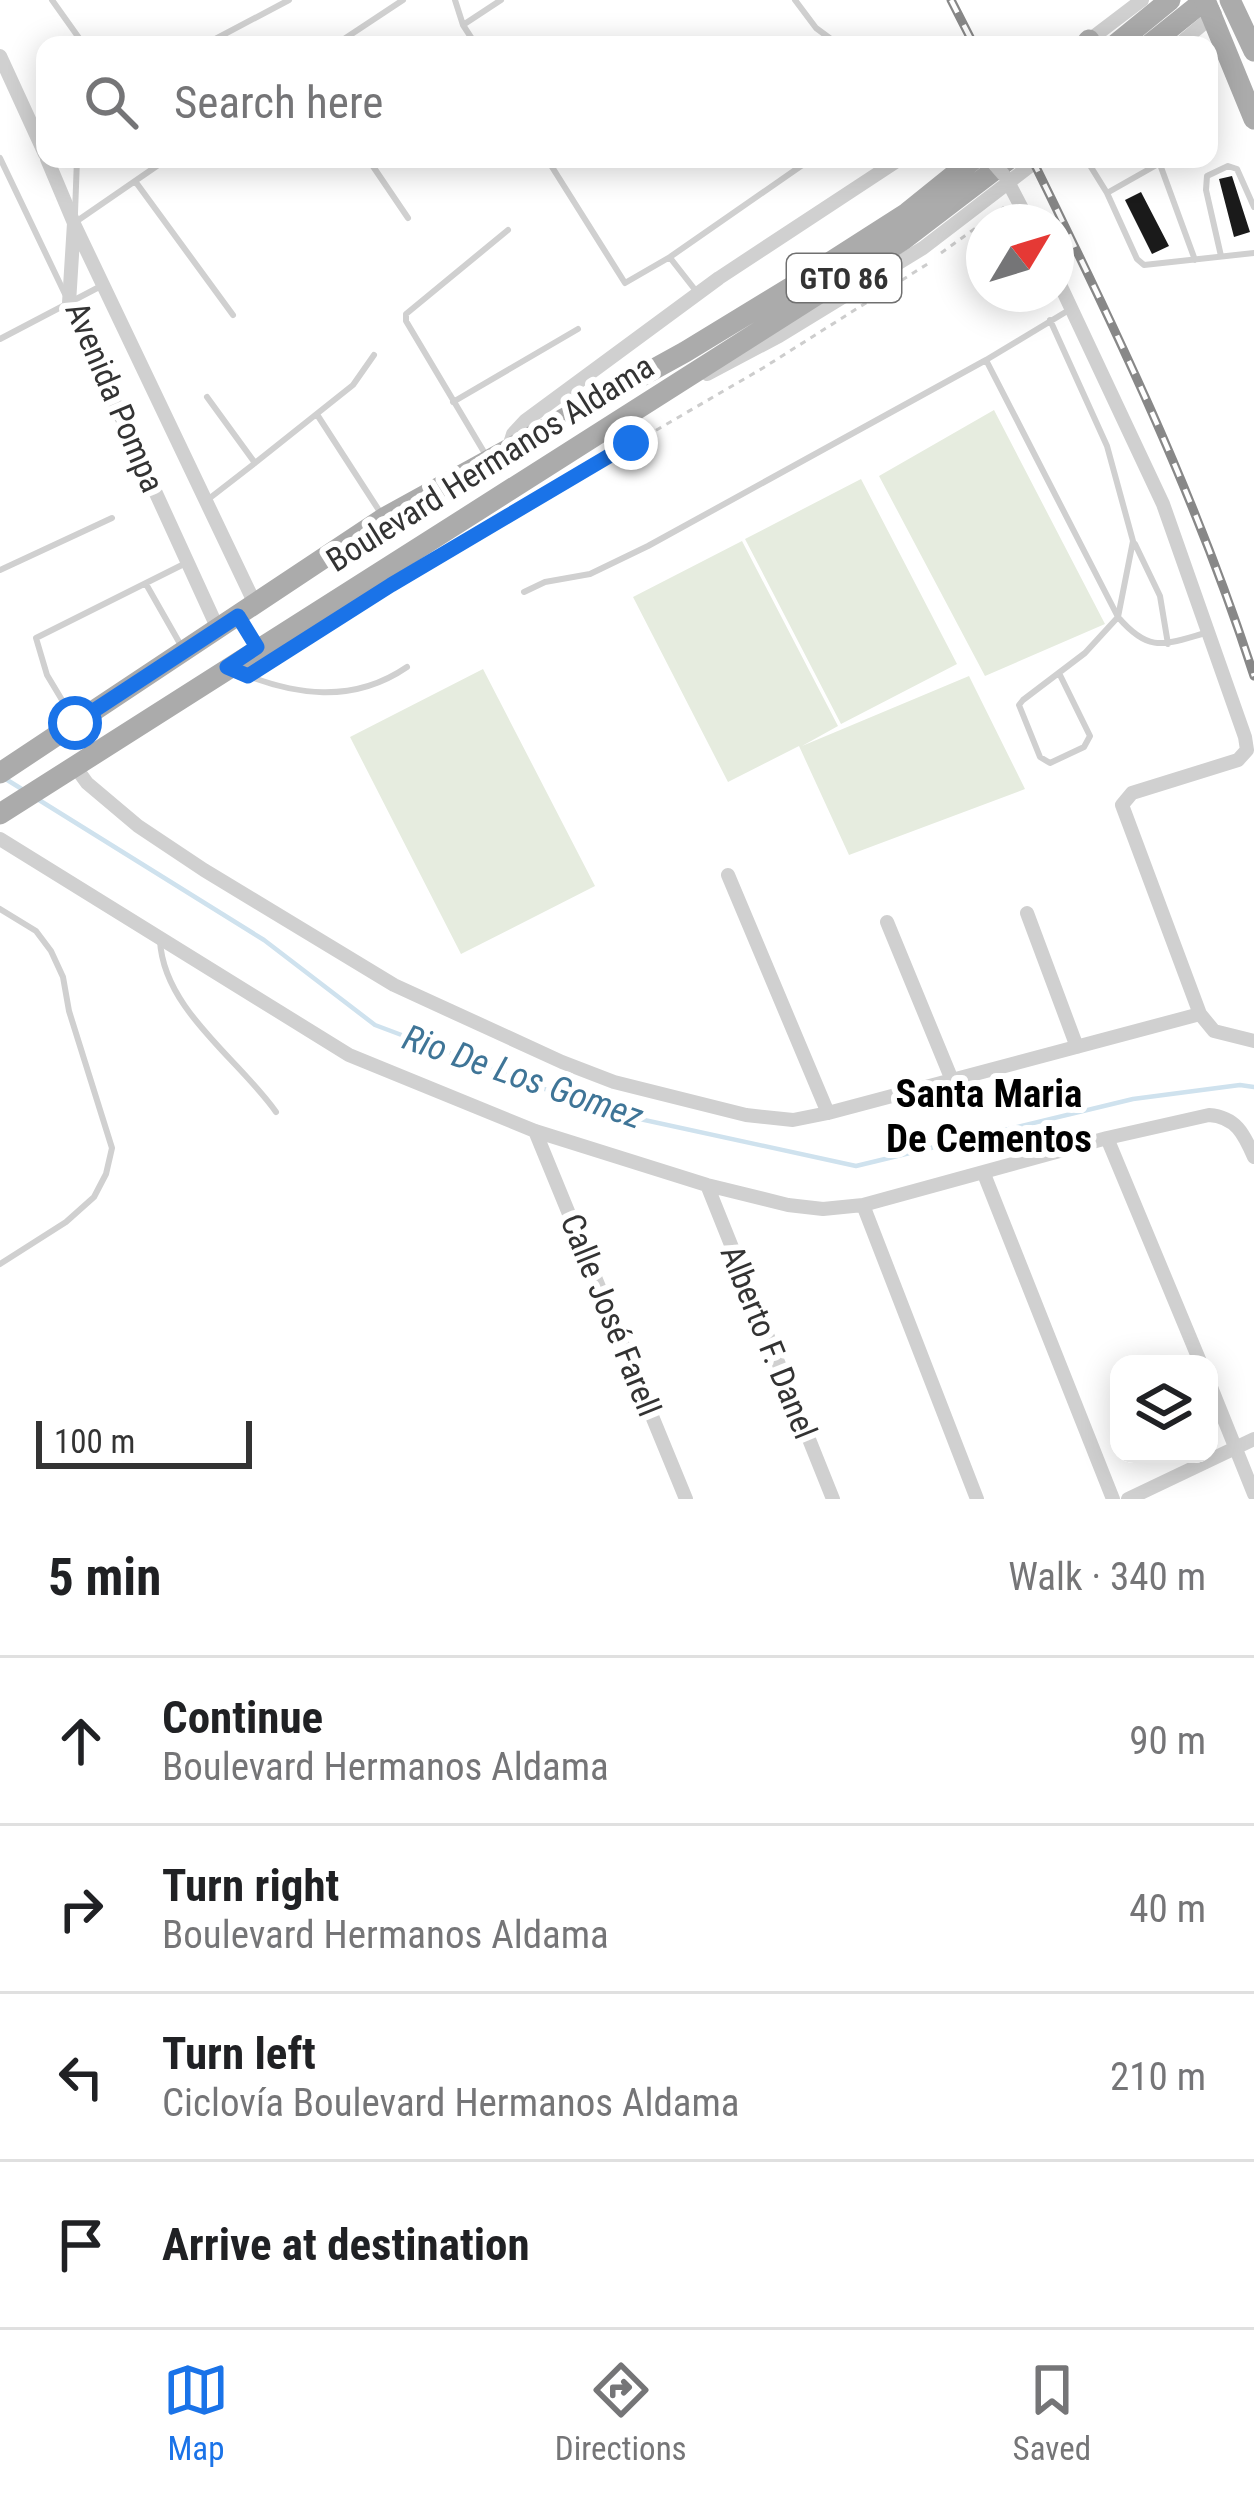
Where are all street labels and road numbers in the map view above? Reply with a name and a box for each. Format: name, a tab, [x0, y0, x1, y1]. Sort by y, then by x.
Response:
road number: GTO 86	[787, 254, 901, 302]
street label: Avenida Pompa	[57, 296, 173, 498]
street label: Boulevard Hermanos Aldama	[319, 346, 661, 580]
street label: Calle José Farell	[553, 1208, 669, 1422]
street label: Alberto F. Danel	[713, 1240, 825, 1444]

